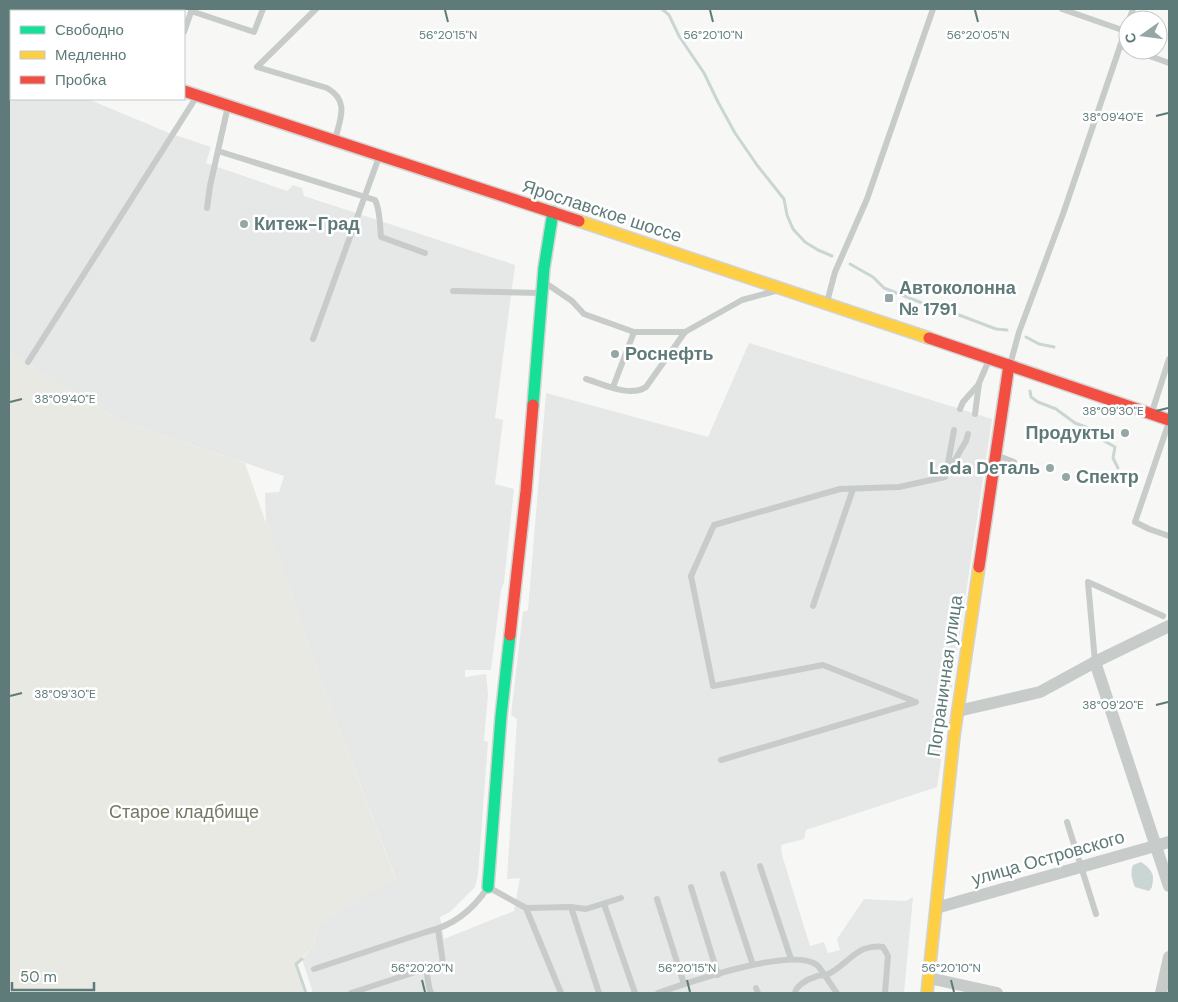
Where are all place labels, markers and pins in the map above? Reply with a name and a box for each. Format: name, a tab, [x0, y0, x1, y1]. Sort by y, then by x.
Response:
place label: Китеж-Град	[254, 212, 360, 236]
marker: Китеж-Град	[238, 218, 250, 230]
place label: Автоколонна № 1791	[899, 276, 1017, 321]
marker: Автоколонна № 1791	[883, 292, 895, 304]
place label: Роснефть	[625, 342, 714, 366]
marker: Роснефть	[609, 348, 621, 360]
place label: Продукты	[1025, 421, 1115, 445]
marker: Продукты	[1119, 427, 1131, 439]
place label: Lada Dеталь	[929, 456, 1040, 480]
marker: Lada Dеталь	[1044, 462, 1056, 474]
place label: Спектр	[1076, 465, 1139, 489]
marker: Спектр	[1060, 471, 1072, 483]

